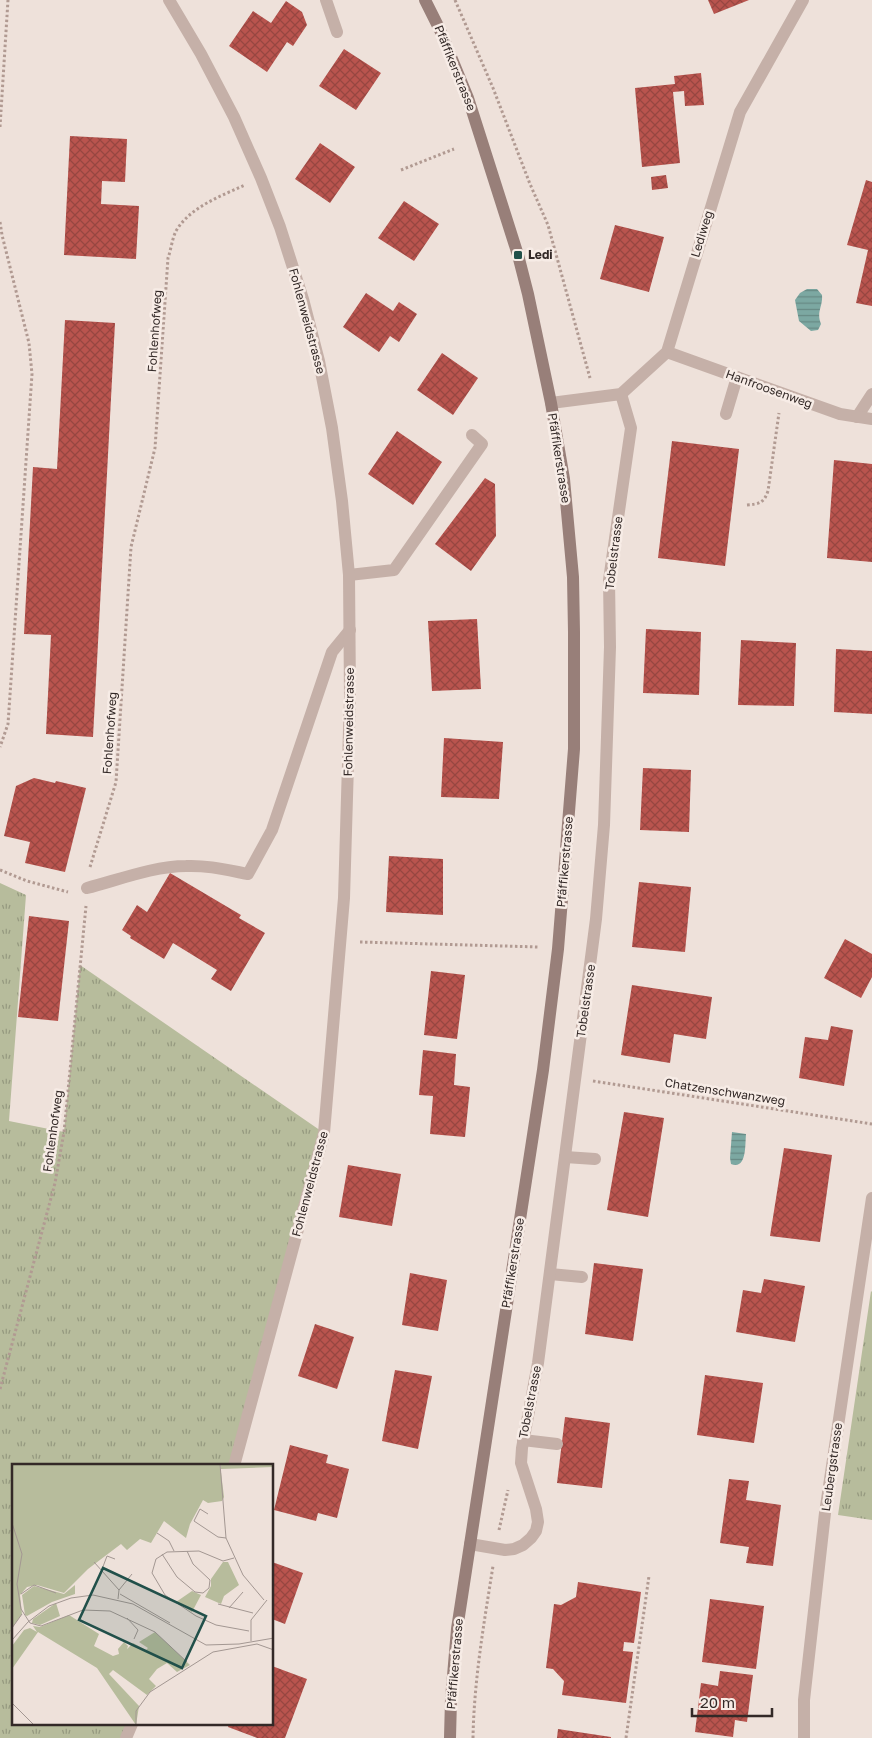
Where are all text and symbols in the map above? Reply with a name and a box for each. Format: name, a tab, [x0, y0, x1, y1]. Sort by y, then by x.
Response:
street label: Pfäffikerstrasse	[431, 23, 480, 113]
street label: Lediweg	[687, 209, 716, 259]
place label: Ledi	[528, 247, 553, 262]
marker: Ledi	[512, 249, 524, 261]
street label: Fohlenweidstrasse	[286, 266, 329, 375]
street label: Fohlenhofweg	[144, 289, 165, 373]
street label: Hanfroosenweg	[724, 366, 815, 411]
street label: Pfäffikerstrasse	[545, 412, 574, 504]
street label: Tobelstrasse	[602, 515, 625, 591]
street label: Fohlenweidstrasse	[340, 667, 357, 777]
street label: Fohlenhofweg	[99, 691, 120, 775]
street label: Pfäffikerstrasse	[553, 816, 576, 908]
street label: Tobelstrasse	[573, 963, 598, 1039]
street label: Chatzenschwanzweg	[664, 1075, 786, 1108]
street label: Fohlenhofweg	[39, 1089, 66, 1173]
street label: Fohlenweidstrasse	[288, 1129, 331, 1238]
street label: Pfäffikerstrasse	[498, 1217, 527, 1309]
street label: Tobelstrasse	[515, 1364, 544, 1440]
street label: Leubergstrasse	[818, 1422, 845, 1512]
inset map	[12, 1464, 274, 1726]
street label: Pfäffikerstrasse	[443, 1618, 466, 1710]
scale bar	[692, 1686, 772, 1718]
text: 20 m	[700, 1693, 735, 1711]

